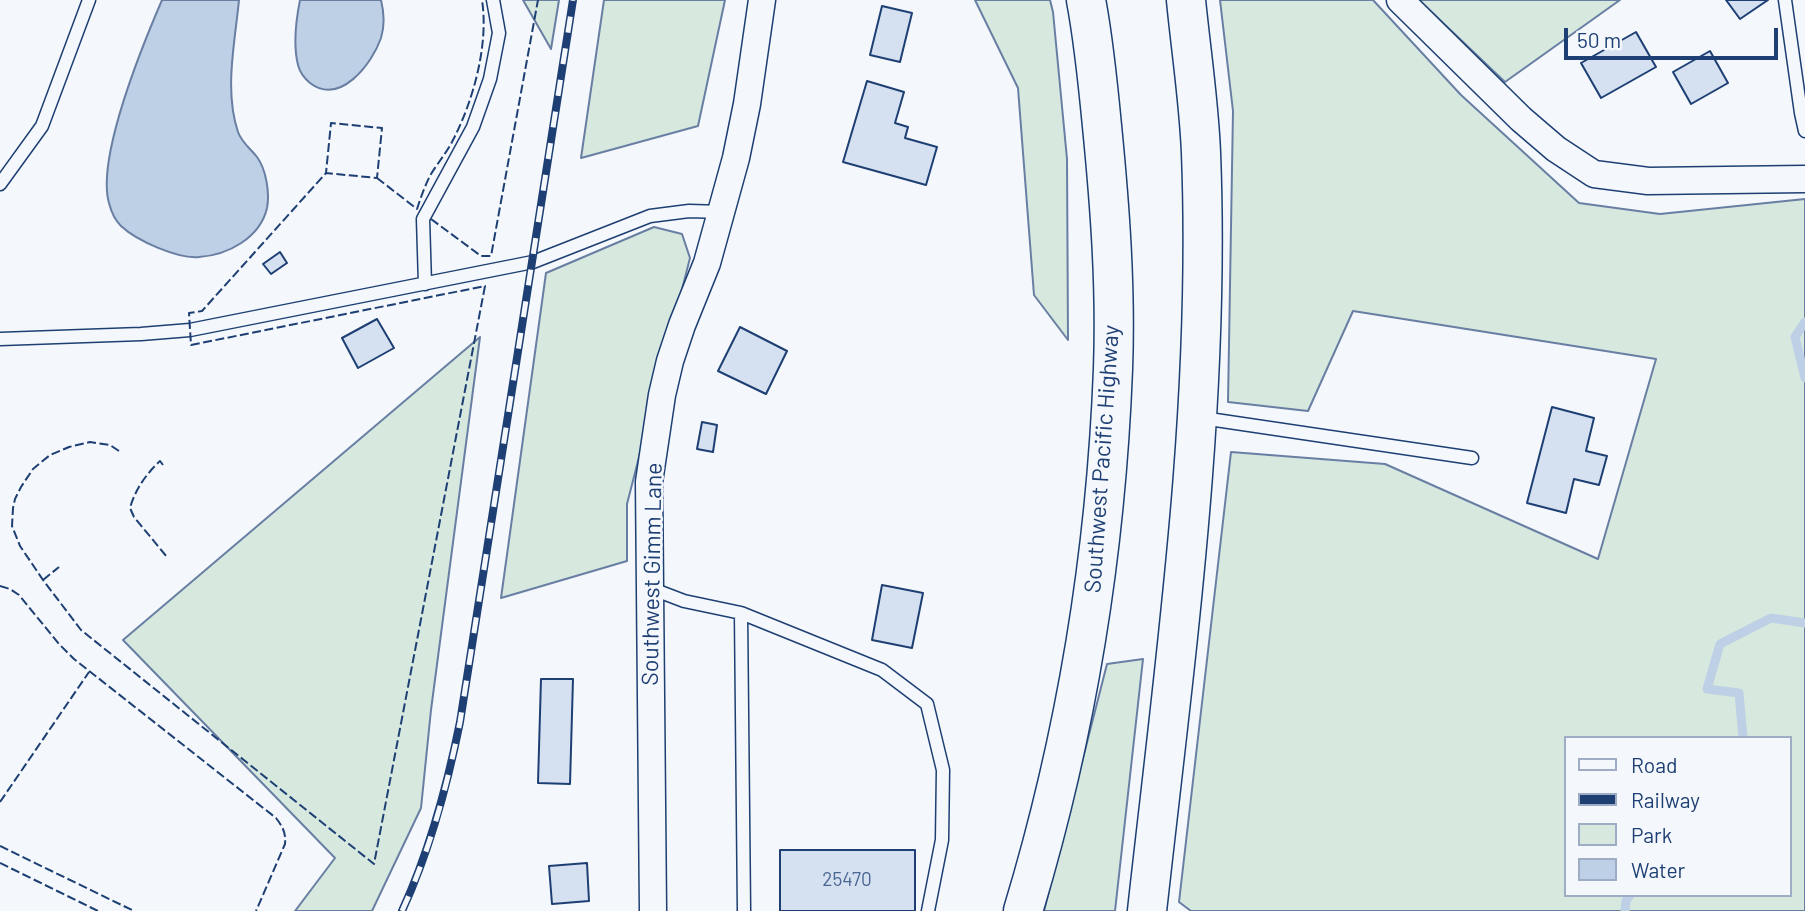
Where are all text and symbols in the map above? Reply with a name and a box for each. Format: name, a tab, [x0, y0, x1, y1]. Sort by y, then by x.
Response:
scale bar	[1567, 14, 1780, 58]
text: 50 m	[1577, 27, 1621, 52]
street label: Southwest Pacific Highway	[1079, 324, 1125, 594]
street label: Southwest Gimm Lane	[636, 462, 668, 686]
legend	[1563, 736, 1791, 897]
text: Road	[1631, 752, 1677, 777]
text: Railway	[1631, 787, 1700, 812]
text: Park	[1631, 822, 1672, 847]
text: Water	[1631, 857, 1685, 882]
house number: 25470	[822, 869, 872, 891]

